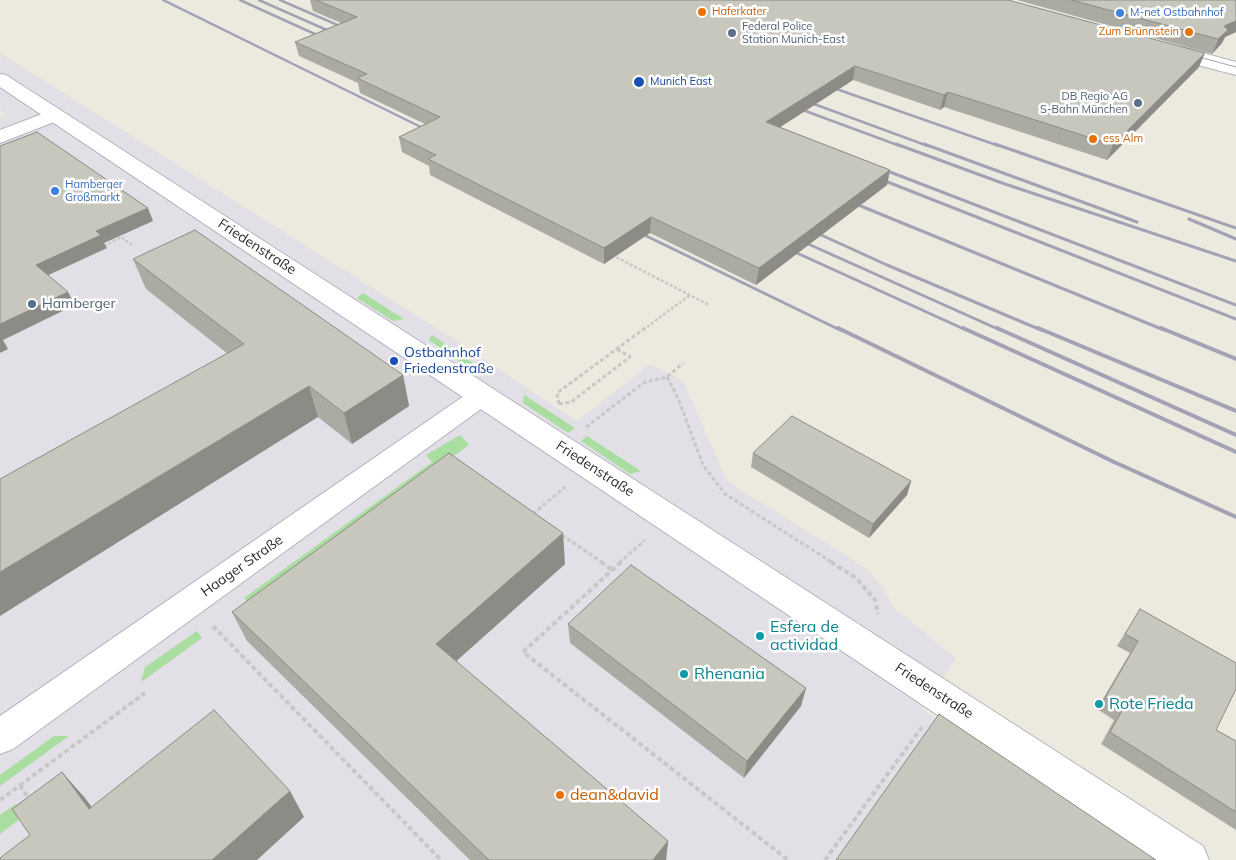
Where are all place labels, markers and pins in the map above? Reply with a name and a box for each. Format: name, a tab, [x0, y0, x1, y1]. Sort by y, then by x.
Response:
place label: Haferkater	[712, 5, 767, 19]
marker: Haferkater	[696, 6, 708, 18]
place label: M-net Ostbahnhof	[1130, 6, 1224, 20]
marker: M-net Ostbahnhof	[1114, 7, 1126, 19]
place label: Federal Police Station Munich-East	[742, 20, 845, 46]
place label: Zum Brünnstein	[1099, 25, 1179, 39]
marker: Zum Brünnstein	[1183, 26, 1195, 38]
marker: Federal Police Station Munich-East	[726, 27, 738, 39]
marker: Munich East	[632, 75, 646, 89]
place label: Munich East	[650, 75, 712, 89]
place label: DB Regio AG S-Bahn München	[1040, 90, 1128, 116]
marker: DB Regio AG S-Bahn München	[1132, 97, 1144, 109]
place label: ess Alm	[1103, 132, 1143, 146]
marker: ess Alm	[1087, 133, 1099, 145]
place label: Hamberger Großmarkt	[65, 178, 123, 204]
marker: Hamberger Großmarkt	[49, 185, 61, 197]
place label: Hamberger	[42, 296, 116, 312]
marker: Hamberger	[26, 298, 38, 310]
place label: Ostbahnhof Friedenstraße	[404, 345, 494, 378]
marker: Ostbahnhof Friedenstraße	[388, 355, 400, 367]
place label: Esfera de actividad	[770, 617, 839, 655]
marker: Esfera de actividad	[754, 630, 766, 642]
place label: Rhenania	[694, 664, 765, 684]
marker: Rhenania	[678, 668, 690, 680]
place label: Rote Frieda	[1109, 694, 1194, 714]
marker: Rote Frieda	[1093, 698, 1105, 710]
place label: dean&david	[570, 785, 659, 805]
marker: dean&david	[554, 789, 566, 801]

